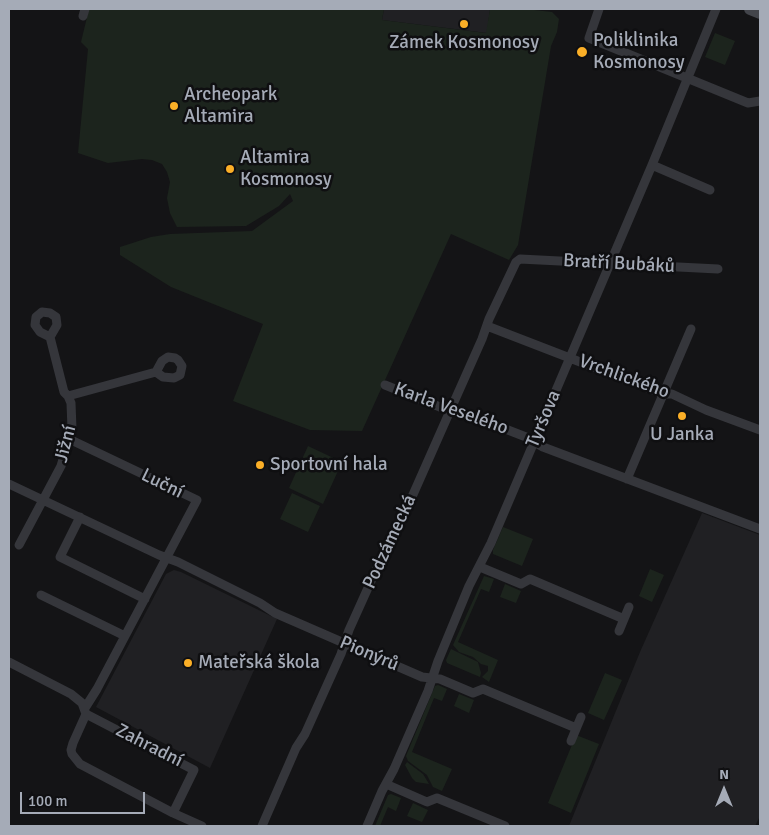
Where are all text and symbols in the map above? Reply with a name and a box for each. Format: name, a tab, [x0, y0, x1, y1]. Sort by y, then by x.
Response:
marker: Zámek Kosmonosy	[458, 18, 470, 30]
place label: Poliklinika Kosmonosy	[593, 30, 685, 74]
place label: Zámek Kosmonosy	[389, 32, 539, 54]
marker: Poliklinika Kosmonosy	[575, 45, 589, 59]
place label: Archeopark Altamira	[184, 84, 277, 128]
marker: Archeopark Altamira	[168, 100, 180, 112]
place label: Altamira Kosmonosy	[240, 147, 332, 191]
marker: Altamira Kosmonosy	[224, 163, 236, 175]
street label: Bratří Bubáků	[563, 250, 675, 278]
street label: Vrchlického	[576, 350, 672, 404]
street label: Karla Veselého	[391, 378, 511, 440]
street label: Tyršova	[522, 387, 566, 451]
marker: U Janka	[676, 410, 688, 422]
street label: Jižní	[50, 423, 82, 465]
place label: U Janka	[650, 424, 714, 446]
place label: Sportovní hala	[270, 454, 388, 476]
marker: Sportovní hala	[254, 459, 266, 471]
street label: Luční	[137, 464, 187, 504]
street label: Podzámecká	[358, 491, 422, 593]
street label: Pionýrů	[336, 631, 402, 677]
place label: Mateřská škola	[198, 652, 320, 674]
marker: Mateřská škola	[182, 657, 194, 669]
street label: Zahradní	[112, 719, 186, 773]
north arrow	[699, 765, 749, 815]
text: N	[719, 766, 729, 783]
scale bar	[22, 782, 148, 814]
text: 100 m	[28, 792, 68, 810]

